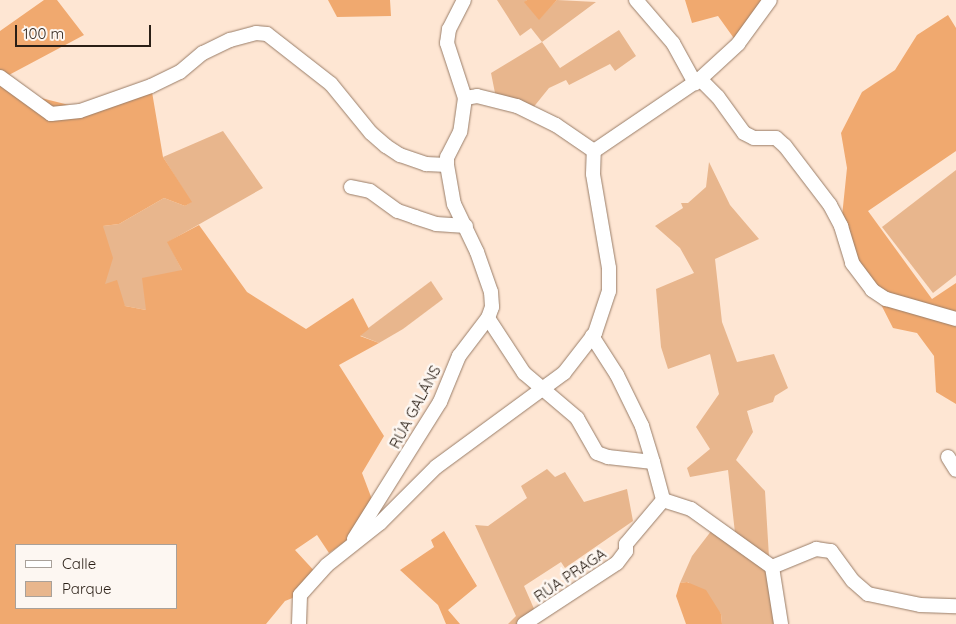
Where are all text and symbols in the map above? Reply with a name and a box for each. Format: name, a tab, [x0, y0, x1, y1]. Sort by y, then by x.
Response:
scale bar	[18, 15, 154, 47]
text: 100 m	[23, 24, 64, 43]
street label: RÚA GALÁNS	[386, 362, 444, 452]
legend	[15, 544, 178, 609]
street label: RÚA PRAGA	[531, 544, 609, 606]
text: Calle	[62, 554, 96, 573]
text: Parque	[62, 579, 112, 598]

